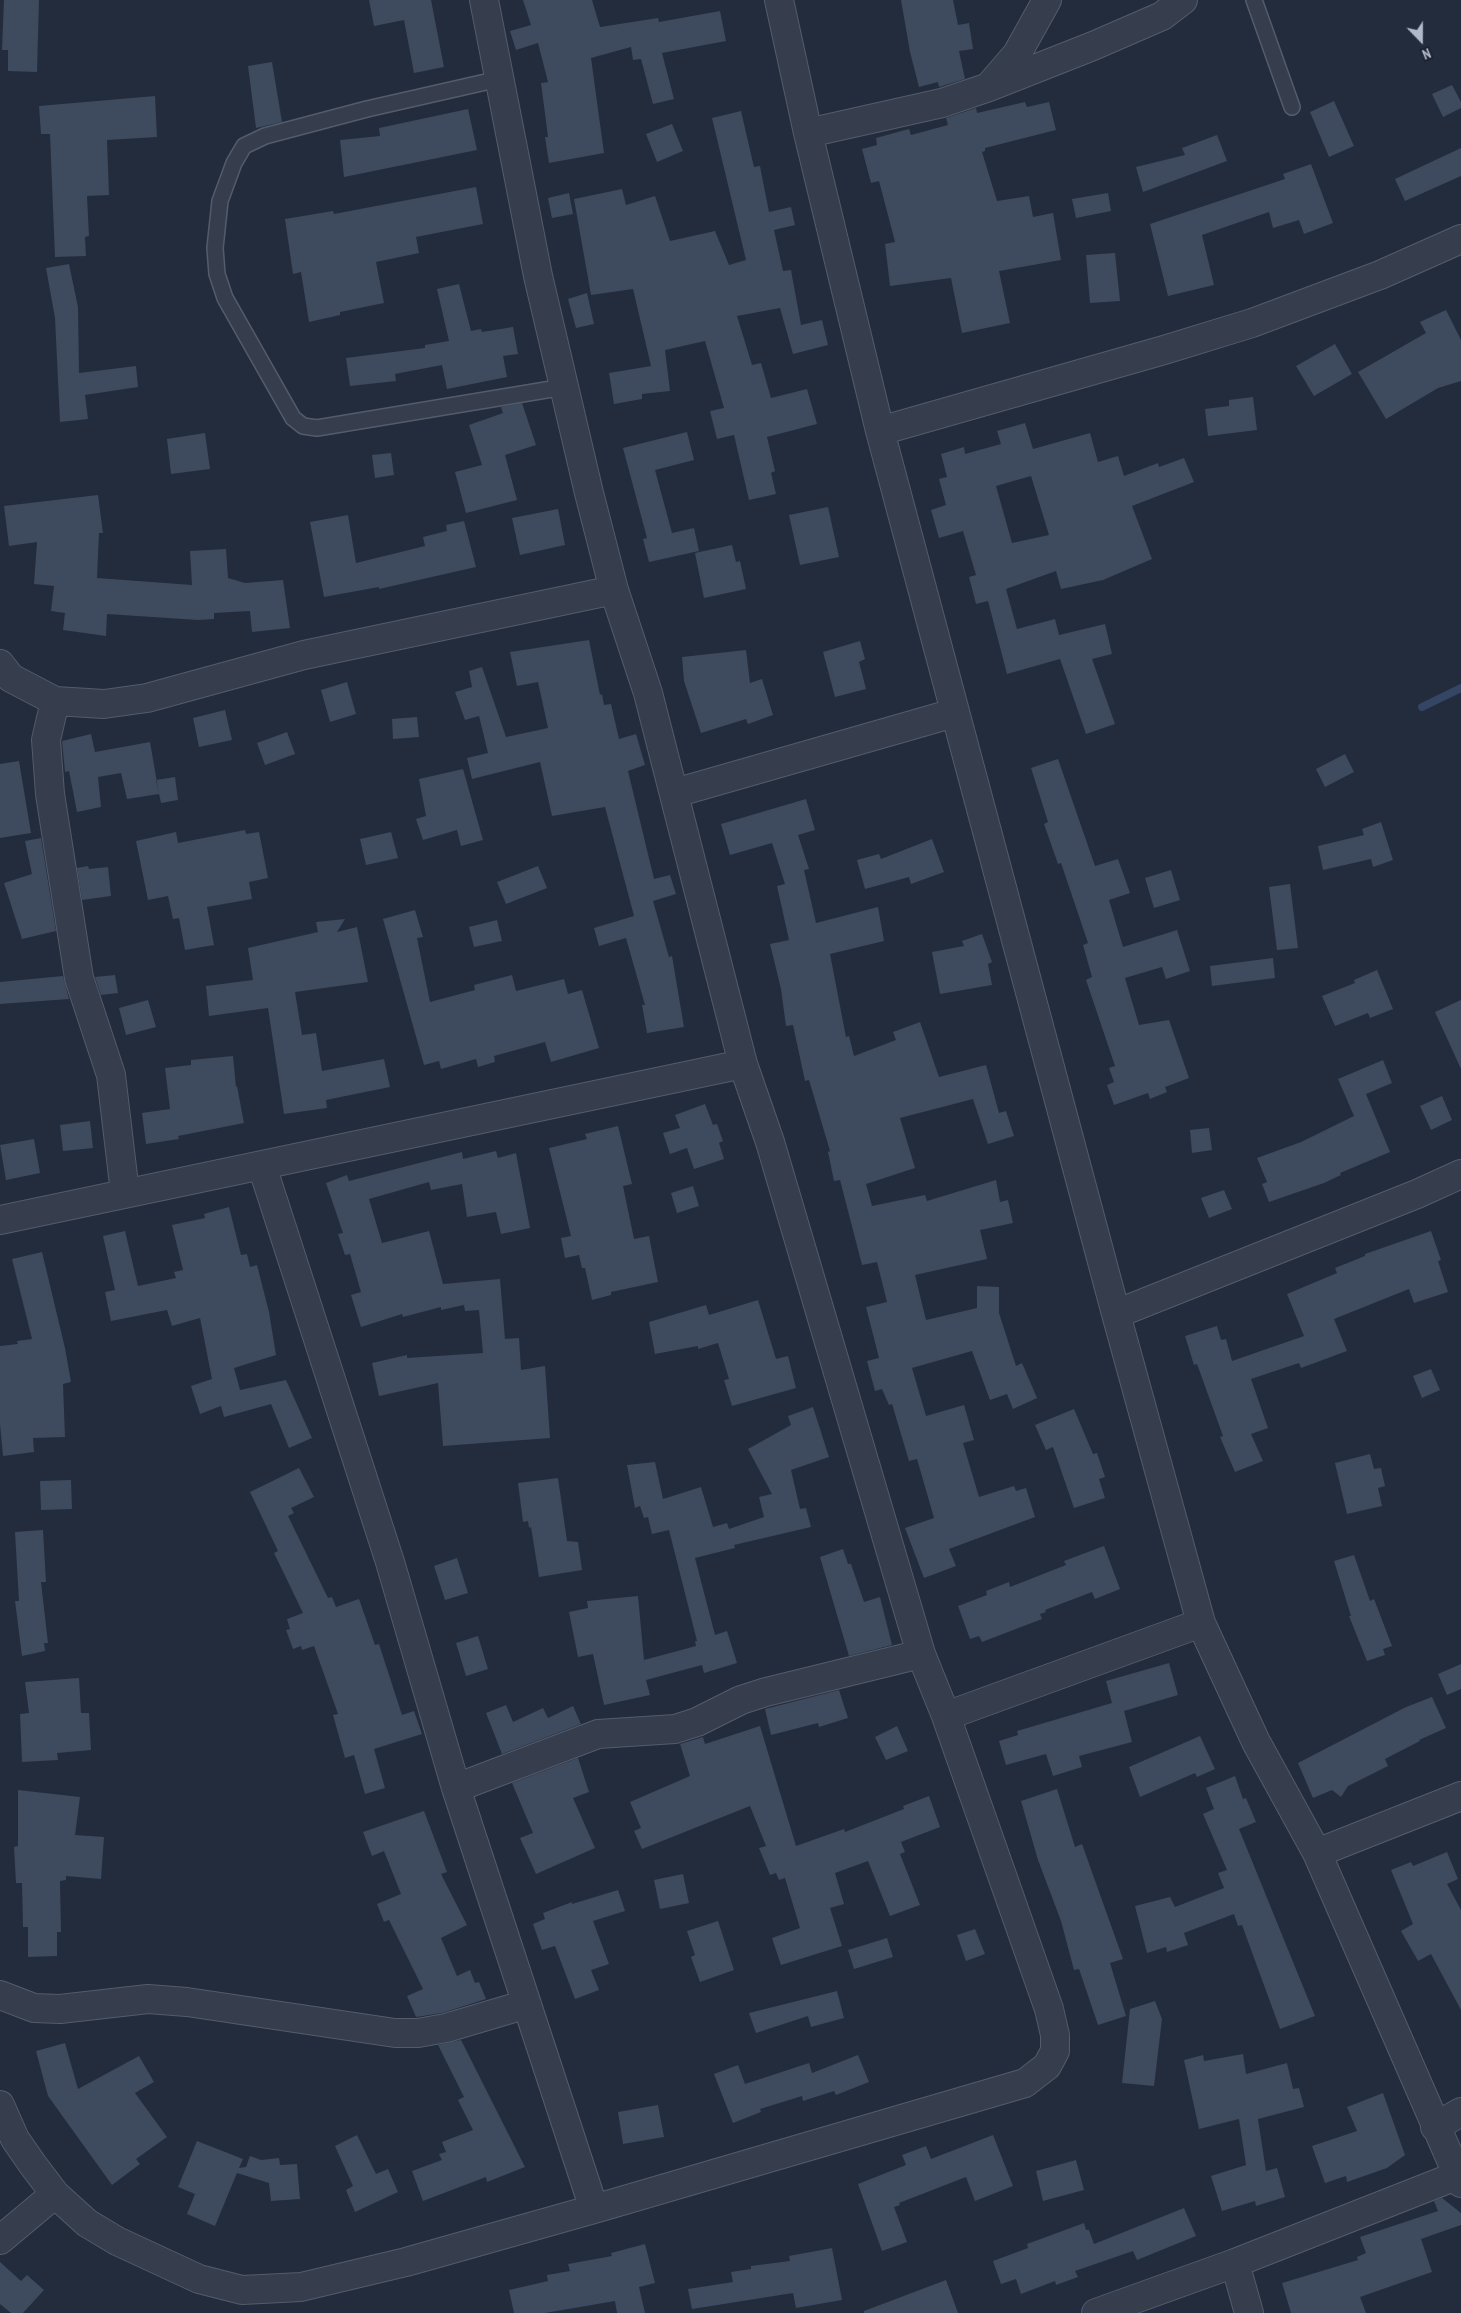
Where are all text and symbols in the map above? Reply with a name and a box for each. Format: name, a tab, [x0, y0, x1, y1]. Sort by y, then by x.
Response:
north arrow	[1396, 15, 1446, 65]
text: N	[1420, 44, 1433, 64]

